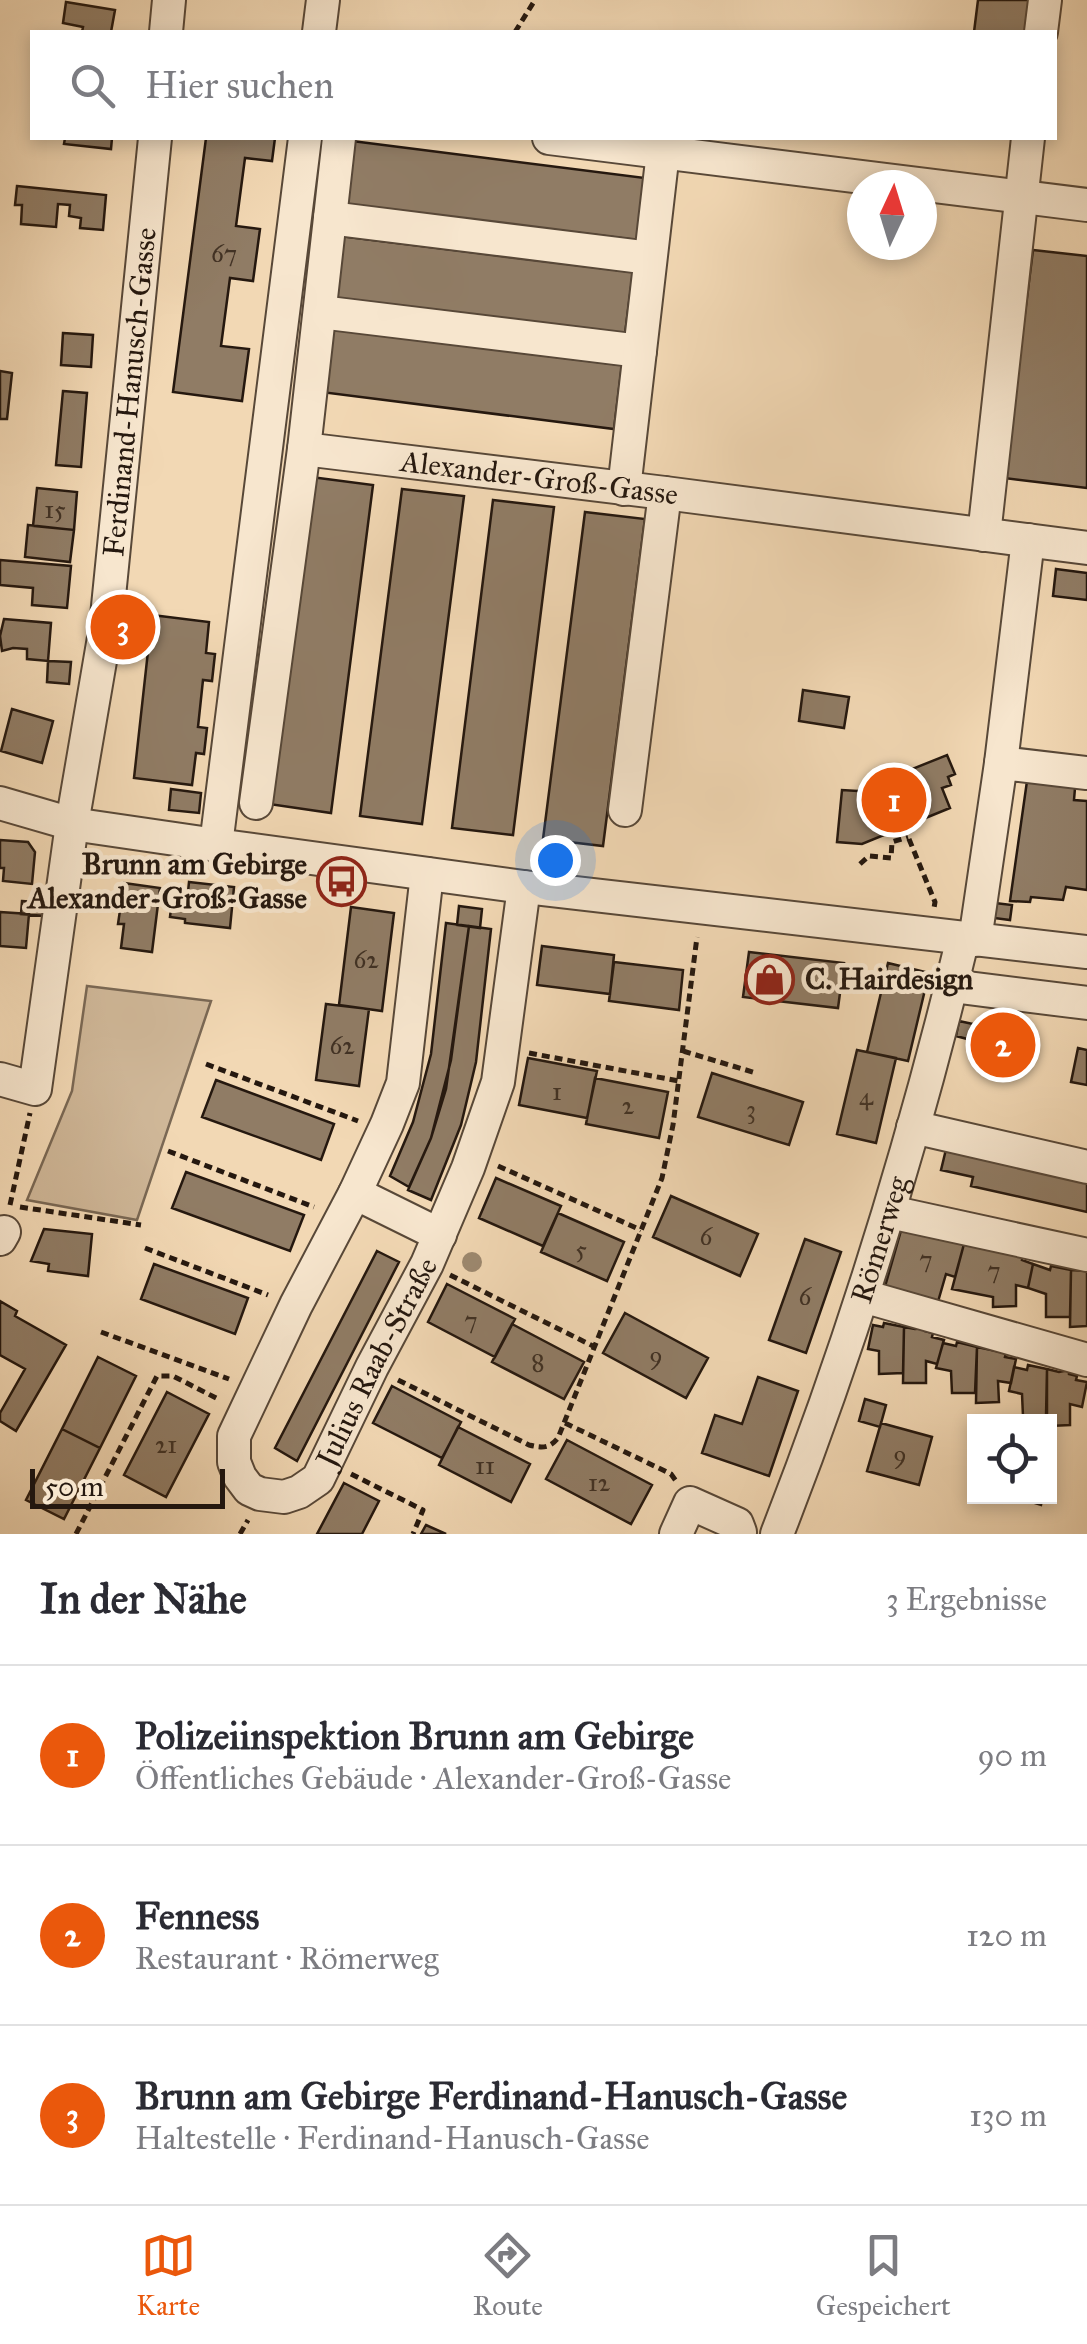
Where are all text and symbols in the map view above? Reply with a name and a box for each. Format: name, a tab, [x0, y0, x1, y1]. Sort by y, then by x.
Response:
search box	[30, 30, 1057, 140]
icon: search	[65, 58, 120, 113]
text: Hier suchen	[145, 62, 334, 108]
north arrow	[847, 170, 937, 260]
street label: Ferdinand-Hanusch-Gasse	[95, 226, 164, 558]
house number: 67	[211, 238, 237, 269]
street label: Alexander-Groß-Gasse	[397, 443, 680, 513]
house number: 15	[44, 494, 66, 525]
pin: 3	[90, 590, 156, 664]
pin: 1	[862, 762, 926, 838]
your location	[530, 835, 581, 886]
place label: Brunn am Gebirge Alexander-Groß-Gasse	[26, 846, 308, 916]
bus stop icon: Brunn am Gebirge Alexander-Groß-Gasse	[316, 855, 368, 907]
house number: 62	[353, 944, 379, 975]
shop icon: C. Hairdesign	[744, 953, 796, 1005]
place label: C. Hairdesign	[805, 961, 974, 997]
pin: 2	[970, 1008, 1036, 1082]
house number: 62	[329, 1030, 355, 1061]
house number: 1	[552, 1076, 562, 1107]
house number: 4	[859, 1081, 874, 1112]
house number: 2	[622, 1090, 635, 1121]
house number: 3	[746, 1094, 756, 1125]
street label: Römerweg	[843, 1171, 917, 1308]
house number: 6	[700, 1221, 714, 1252]
house number: 5	[575, 1234, 587, 1265]
house number: 7	[919, 1244, 933, 1275]
street label: Julius Raab-Straße	[307, 1251, 445, 1475]
house number: 7	[987, 1255, 1001, 1286]
house number: 6	[799, 1281, 813, 1312]
house number: 7	[464, 1305, 478, 1336]
house number: 9	[649, 1340, 663, 1371]
house number: 8	[531, 1347, 545, 1378]
map controls	[967, 1414, 1057, 1504]
button: locate	[967, 1414, 1057, 1504]
house number: 21	[155, 1429, 177, 1460]
house number: 9	[893, 1439, 907, 1470]
house number: 11	[475, 1450, 495, 1481]
scale bar	[30, 1464, 225, 1508]
house number: 12	[588, 1467, 611, 1498]
text: 50 m	[45, 1469, 104, 1504]
text: In der Nähe	[40, 1573, 247, 1625]
text: 3 Ergebnisse	[886, 1580, 1047, 1619]
text: Polizeiinspektion Brunn am Gebirge	[135, 1713, 694, 1759]
text: 1	[66, 1736, 79, 1775]
text: 90 m	[977, 1736, 1047, 1775]
text: Öffentliches Gebäude · Alexander-Groß-Gasse	[135, 1759, 731, 1798]
text: Fenness	[135, 1893, 259, 1939]
text: 2	[65, 1916, 80, 1955]
text: 120 m	[966, 1916, 1047, 1955]
text: Restaurant · Römerweg	[135, 1939, 439, 1978]
text: Brunn am Gebirge Ferdinand-Hanusch-Gasse	[135, 2073, 847, 2119]
text: 3	[66, 2096, 79, 2135]
text: 130 m	[969, 2096, 1047, 2135]
text: Haltestelle · Ferdinand-Hanusch-Gasse	[135, 2119, 650, 2158]
tab: Karte	[136, 2228, 200, 2323]
tab: Route	[473, 2228, 543, 2323]
tab: Gespeichert	[816, 2228, 951, 2323]

